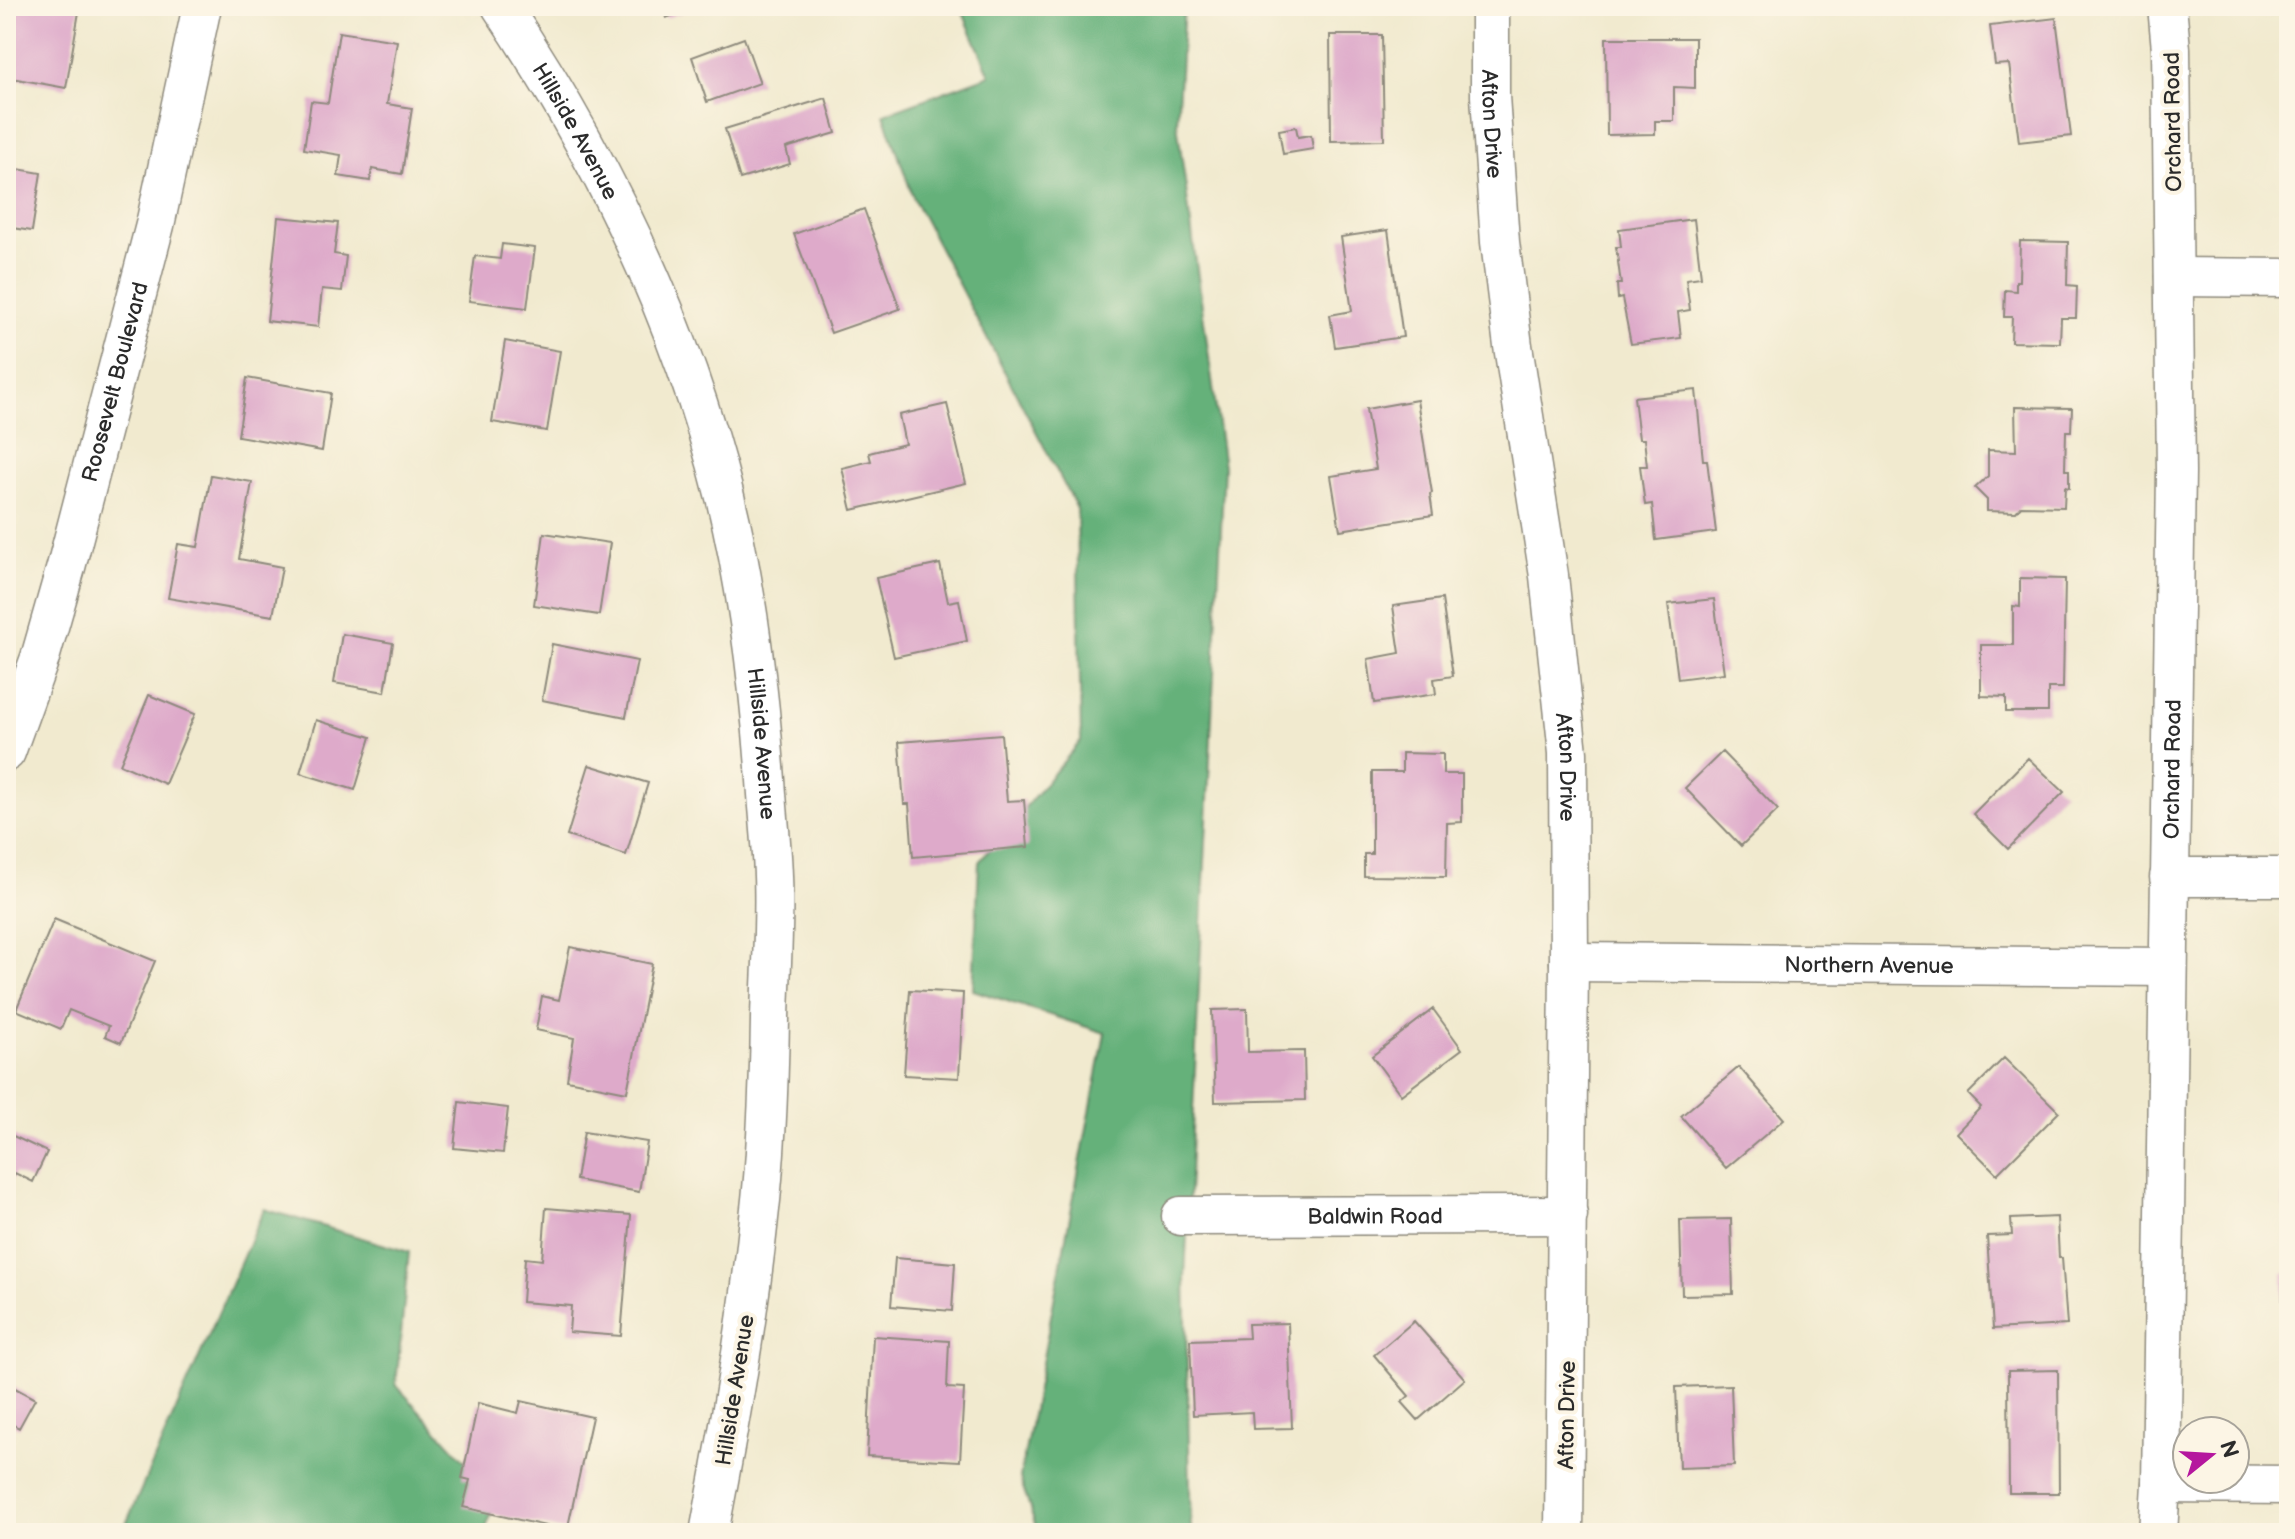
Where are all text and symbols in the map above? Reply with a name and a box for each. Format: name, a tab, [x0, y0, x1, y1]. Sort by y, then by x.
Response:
street label: Orchard Road	[2159, 52, 2188, 192]
street label: Hillside Avenue	[526, 58, 624, 205]
street label: Afton Drive	[1475, 69, 1508, 179]
street label: Roosevelt Boulevard	[77, 279, 155, 485]
street label: Hillside Avenue	[740, 666, 781, 821]
street label: Orchard Road	[2159, 699, 2188, 839]
street label: Afton Drive	[1549, 711, 1580, 822]
street label: Northern Avenue	[1784, 952, 1954, 980]
street label: Baldwin Road	[1307, 1203, 1443, 1231]
street label: Hillside Avenue	[710, 1313, 761, 1468]
street label: Afton Drive	[1553, 1360, 1582, 1470]
north arrow	[2171, 1415, 2251, 1495]
text: N	[2213, 1437, 2244, 1461]

